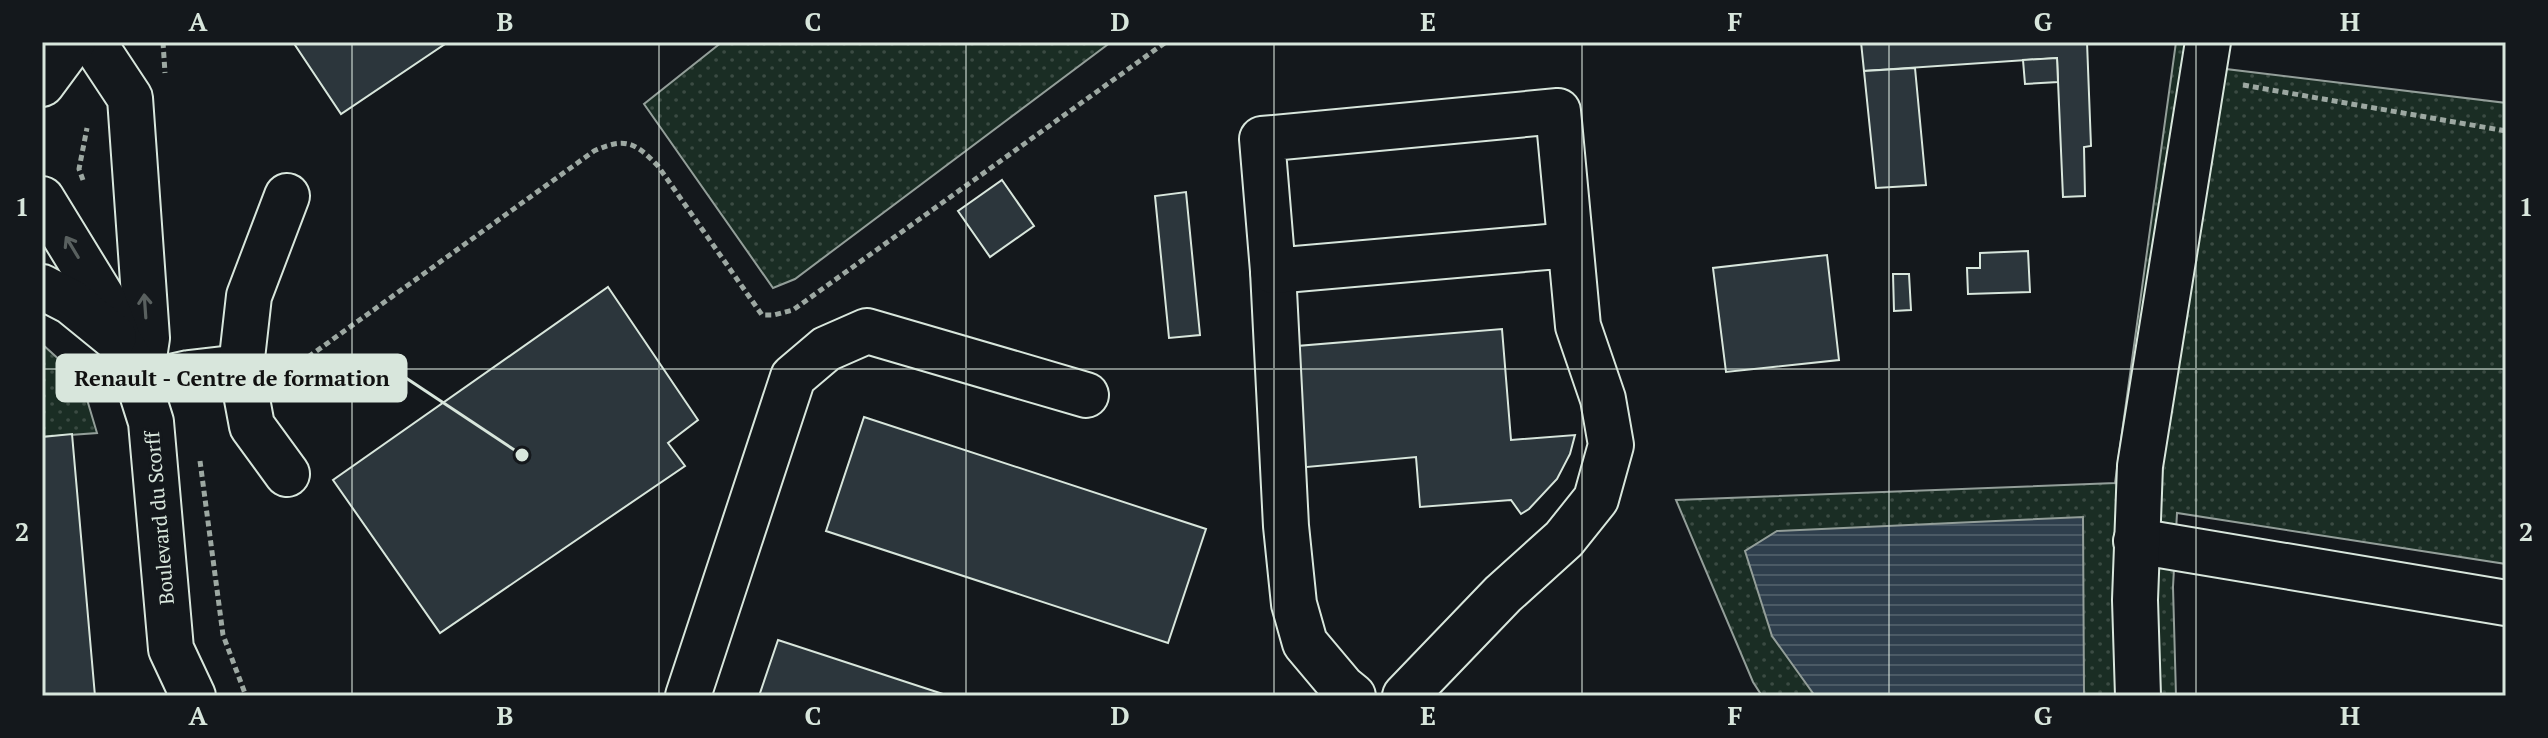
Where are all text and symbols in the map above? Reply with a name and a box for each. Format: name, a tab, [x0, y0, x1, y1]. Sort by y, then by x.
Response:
text: A	[189, 4, 208, 38]
text: B	[497, 4, 513, 38]
text: C	[805, 4, 821, 38]
text: D	[1110, 4, 1130, 38]
text: E	[1420, 4, 1436, 38]
text: F	[1728, 4, 1743, 38]
text: G	[2034, 4, 2053, 38]
text: H	[2340, 4, 2360, 38]
text: 1	[15, 189, 29, 223]
text: 1	[2519, 189, 2533, 223]
one-way arrow	[64, 236, 80, 259]
one-way arrow	[137, 293, 152, 320]
callout: Renault - Centre de formation	[57, 355, 406, 401]
text: Renault - Centre de formation	[74, 363, 390, 392]
street label: Boulevard du Scorff	[138, 429, 180, 606]
text: 2	[15, 514, 29, 548]
text: 2	[2519, 514, 2533, 548]
text: A	[189, 698, 208, 732]
text: B	[497, 698, 513, 732]
text: C	[805, 698, 821, 732]
text: D	[1110, 698, 1130, 732]
text: E	[1420, 698, 1436, 732]
text: F	[1728, 698, 1743, 732]
text: G	[2034, 698, 2053, 732]
text: H	[2340, 698, 2360, 732]

